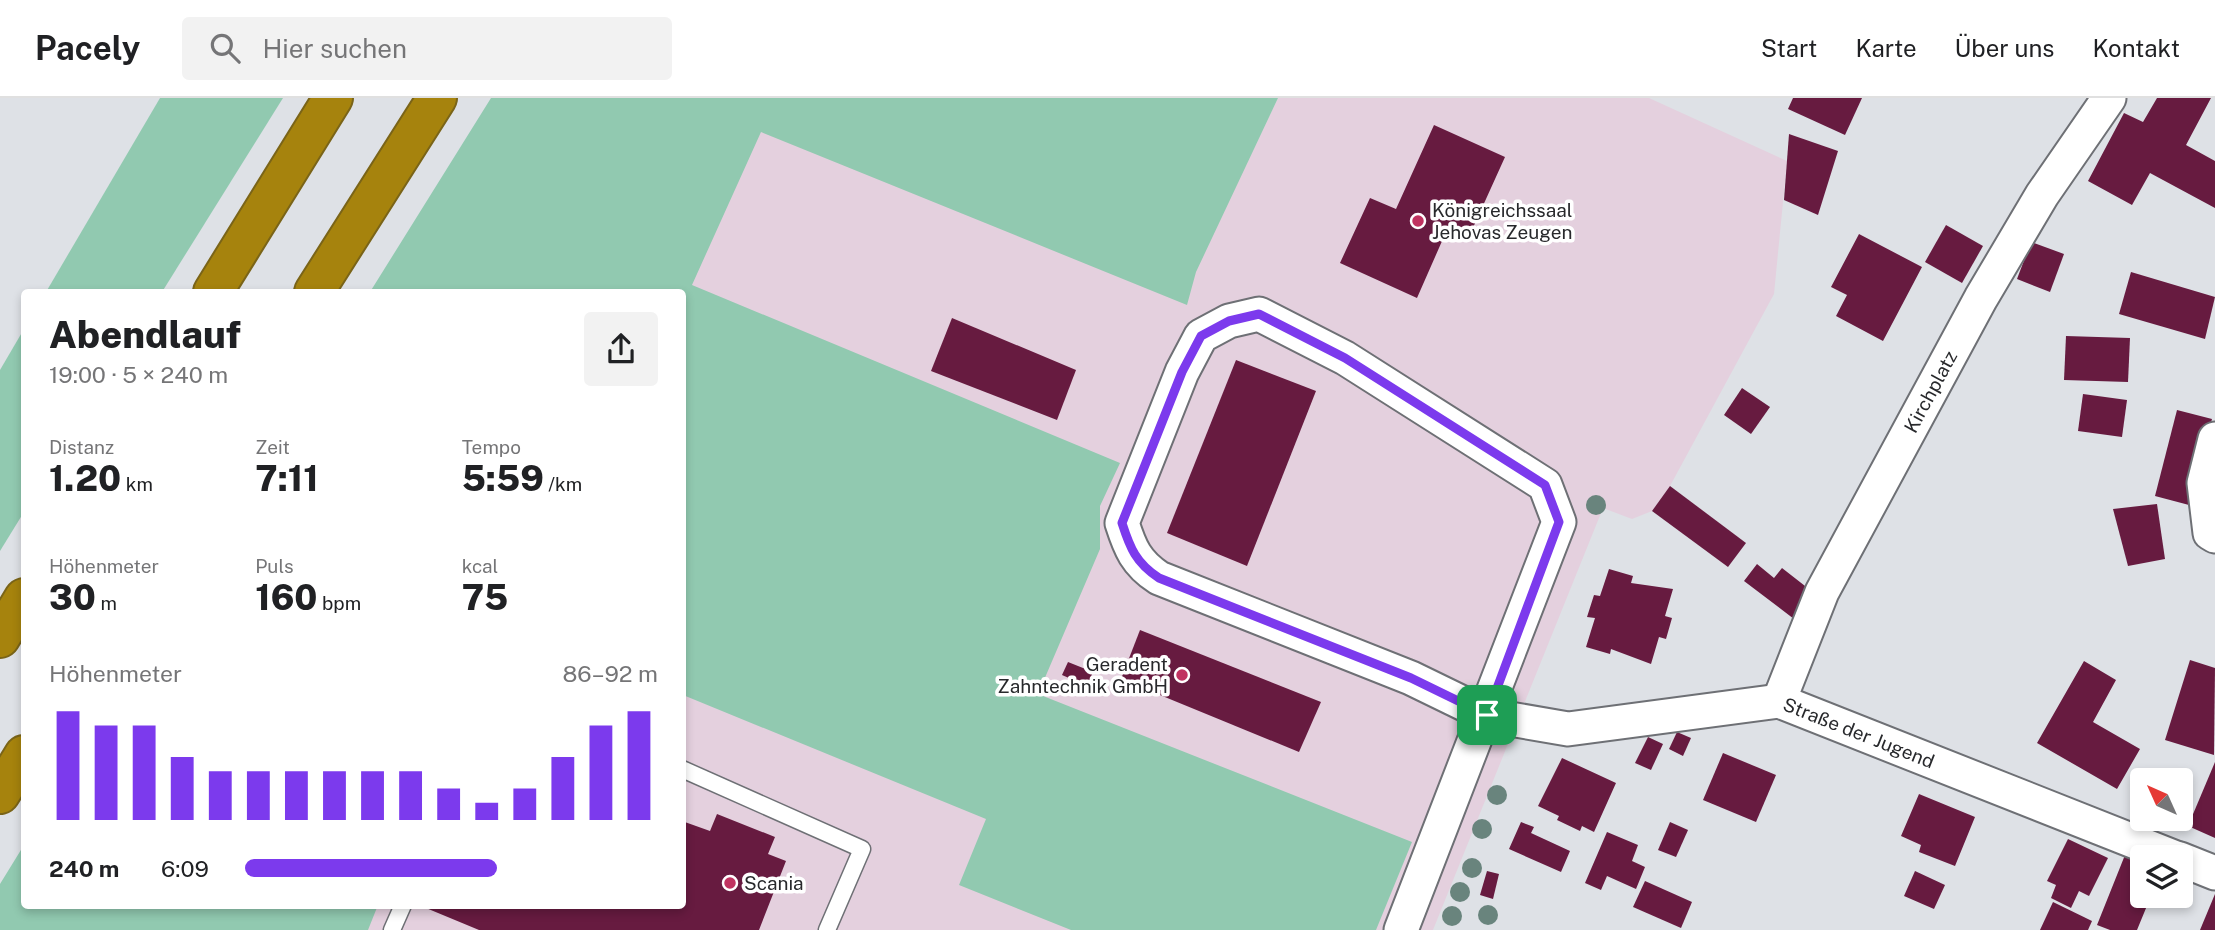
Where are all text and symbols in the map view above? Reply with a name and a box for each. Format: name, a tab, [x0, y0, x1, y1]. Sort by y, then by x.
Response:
search box	[182, 17, 672, 80]
text: Pacely	[35, 29, 140, 67]
icon: search	[206, 29, 244, 67]
text: Hier suchen	[262, 33, 407, 64]
text: Start	[1761, 34, 1817, 62]
text: Karte	[1855, 34, 1917, 62]
text: Über uns	[1955, 34, 2054, 62]
text: Kontakt	[2092, 34, 2180, 62]
place label: Königreichssaal Jehovas Zeugen	[1432, 199, 1572, 243]
marker: Königreichssaal Jehovas Zeugen	[1410, 213, 1426, 229]
text: Abendlauf	[49, 312, 241, 357]
button: share	[584, 312, 658, 386]
street label: Kirchplatz	[1899, 347, 1961, 436]
text: 19:00 · 5 × 240 m	[49, 361, 228, 388]
text: Distanz	[49, 436, 114, 458]
text: Zeit	[255, 436, 290, 458]
text: Tempo	[462, 436, 521, 458]
text: 1.20	[49, 458, 121, 499]
text: 7:11	[255, 458, 318, 499]
text: 5:59	[462, 458, 544, 499]
text: km	[121, 473, 153, 495]
text: /km	[544, 473, 582, 495]
text: Höhenmeter	[49, 555, 159, 577]
text: Puls	[255, 555, 294, 577]
text: kcal	[462, 555, 498, 577]
text: 30	[49, 577, 96, 618]
text: 160	[255, 577, 317, 618]
text: 75	[462, 577, 508, 618]
text: m	[96, 592, 117, 614]
text: bpm	[317, 592, 361, 614]
place label: Geradent Zahntechnik GmbH	[998, 653, 1168, 697]
text: Höhenmeter	[49, 660, 182, 687]
text: 86–92 m	[563, 660, 658, 687]
marker: Geradent Zahntechnik GmbH	[1174, 667, 1190, 683]
pin	[1457, 685, 1517, 745]
street label: Straße der Jugend	[1780, 693, 1938, 772]
icon: arrive	[1468, 696, 1506, 734]
north arrow	[2130, 768, 2193, 831]
map controls	[2130, 768, 2193, 908]
button: layers	[2130, 845, 2193, 908]
text: 240 m	[49, 855, 119, 882]
text: 6:09	[161, 855, 209, 882]
place label: Scania	[744, 872, 804, 894]
marker: Scania	[722, 875, 738, 891]

